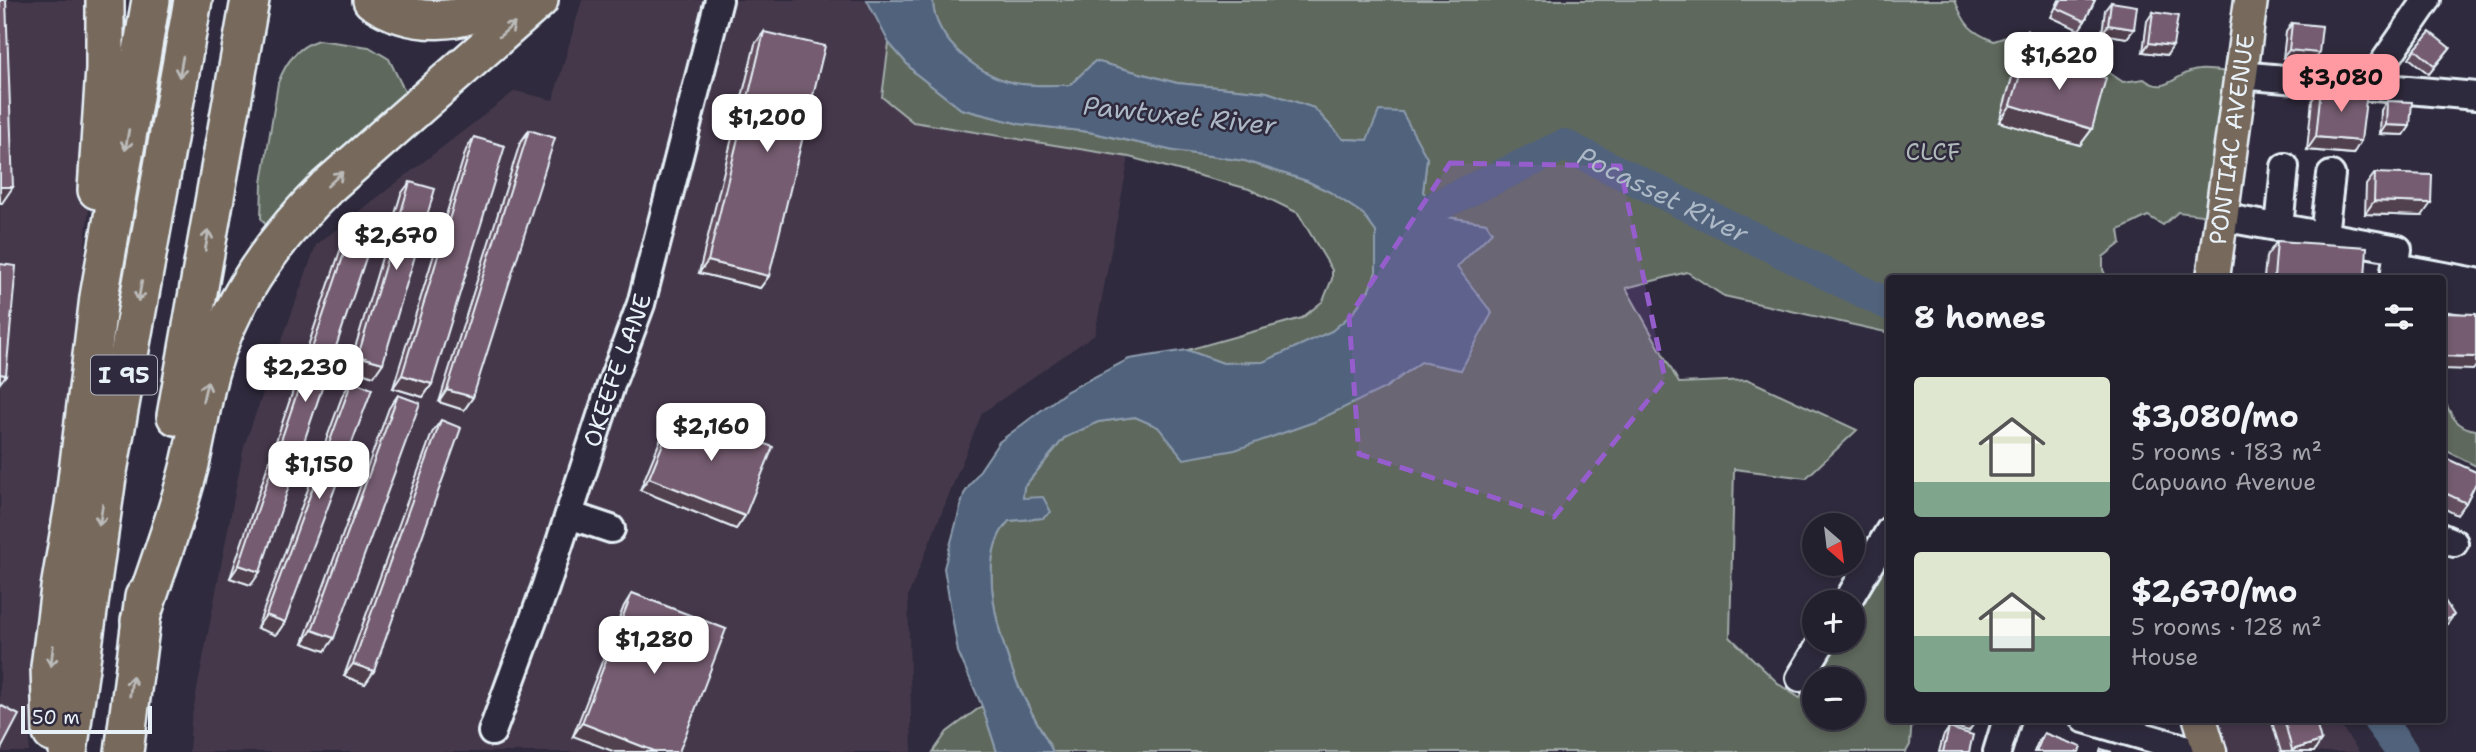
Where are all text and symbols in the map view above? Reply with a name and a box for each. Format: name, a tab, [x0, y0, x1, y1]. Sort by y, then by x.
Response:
one-way arrow	[497, 22, 515, 38]
pin: $1,620	[2002, 32, 2116, 92]
street label: PONTIAC AVENUE	[2202, 32, 2262, 247]
text: $1,620	[2020, 40, 2098, 70]
pin: $3,080	[2284, 54, 2398, 114]
one-way arrow	[173, 55, 187, 78]
text: $3,080	[2299, 62, 2383, 92]
water label: Pawtuxet River	[1082, 87, 1279, 143]
pin: $1,200	[710, 94, 824, 154]
text: $1,200	[728, 102, 806, 132]
one-way arrow	[120, 128, 133, 151]
park label: CLCF	[1905, 136, 1961, 168]
water label: Pocasset River	[1572, 137, 1755, 251]
one-way arrow	[326, 172, 344, 188]
pin: $2,670	[339, 212, 453, 272]
text: $2,670	[354, 220, 438, 250]
one-way arrow	[201, 229, 214, 252]
one-way arrow	[133, 279, 146, 302]
street label: OKEEFE LANE	[576, 290, 659, 451]
text: 8 homes	[1914, 297, 2046, 338]
icon: filters	[2380, 298, 2418, 336]
pin: $2,230	[248, 344, 362, 404]
text: $2,230	[262, 352, 348, 382]
road number: I 95	[91, 356, 157, 394]
one-way arrow	[199, 380, 212, 403]
text: $3,080/mo	[2131, 396, 2299, 437]
pin: $2,160	[654, 404, 768, 463]
icon: home	[1970, 405, 2054, 489]
text: $2,160	[672, 411, 750, 441]
text: 5 rooms · 183 m²	[2131, 437, 2322, 467]
pin: $1,150	[262, 442, 376, 501]
text: $1,150	[284, 449, 354, 479]
text: Capuano Avenue	[2131, 467, 2316, 497]
one-way arrow	[94, 503, 107, 526]
north arrow	[1802, 513, 1866, 576]
map controls	[1802, 513, 1865, 730]
text: $2,670/mo	[2131, 571, 2297, 612]
icon: home	[1970, 580, 2054, 664]
button: +	[1802, 590, 1865, 653]
text: 5 rooms · 128 m²	[2131, 612, 2322, 642]
pin: $1,280	[597, 616, 711, 676]
text: $1,280	[615, 624, 693, 654]
text: House	[2131, 642, 2199, 672]
one-way arrow	[45, 644, 58, 667]
button: −	[1802, 667, 1865, 730]
one-way arrow	[125, 676, 138, 698]
scale bar	[21, 703, 152, 735]
text: 50 m	[32, 705, 80, 730]

